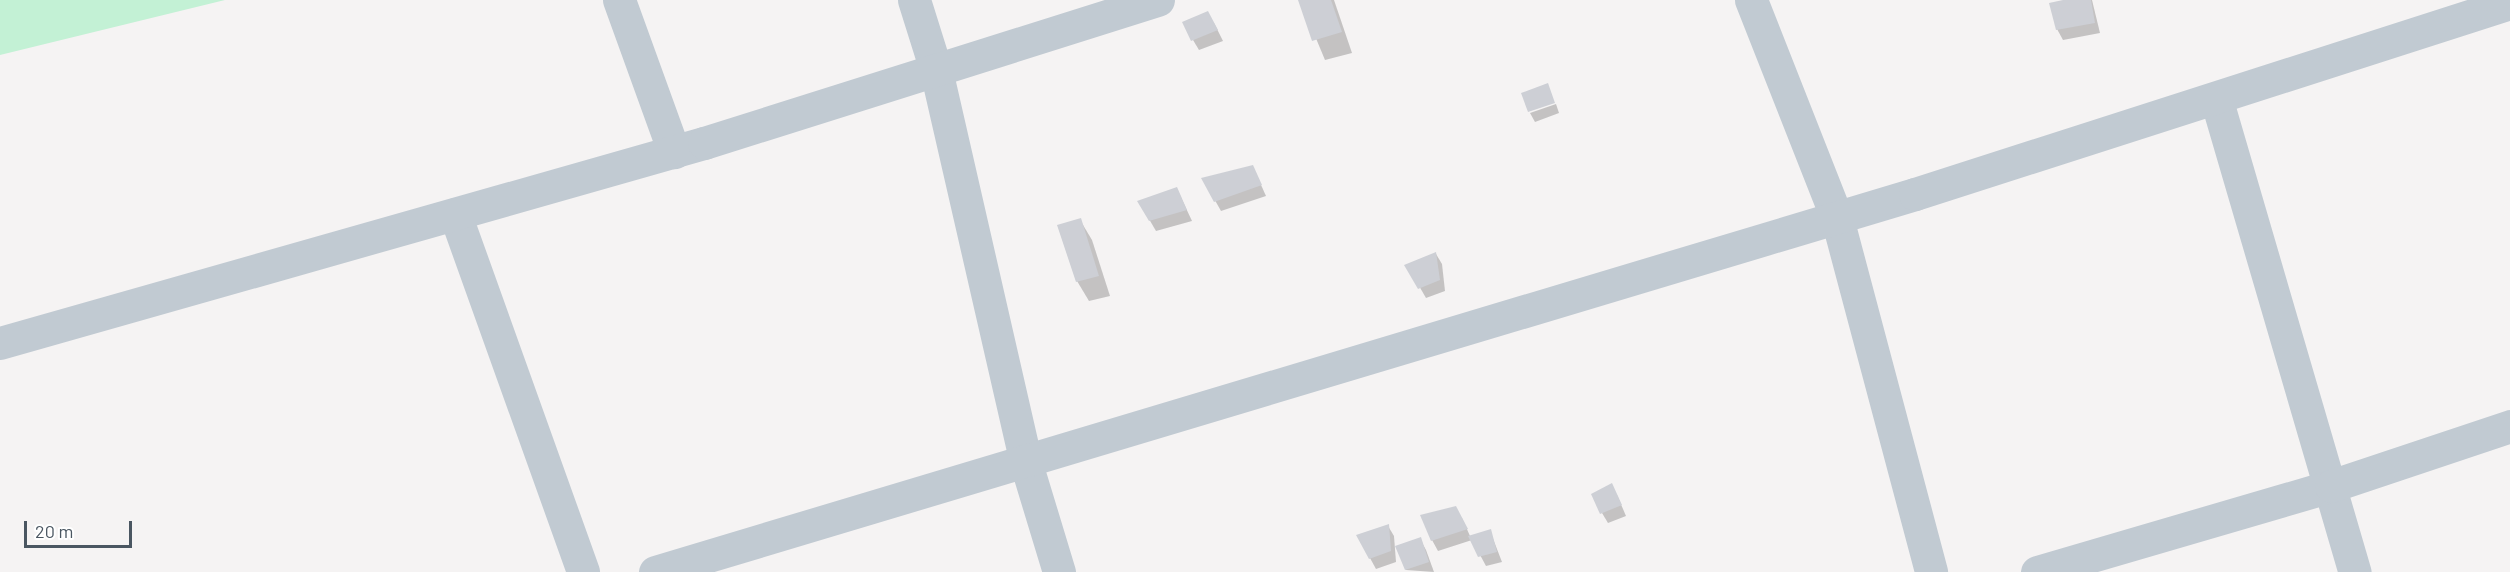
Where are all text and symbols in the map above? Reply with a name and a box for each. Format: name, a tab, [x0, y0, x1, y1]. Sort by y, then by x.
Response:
scale bar	[27, 509, 135, 547]
text: 20 m	[35, 520, 73, 542]

